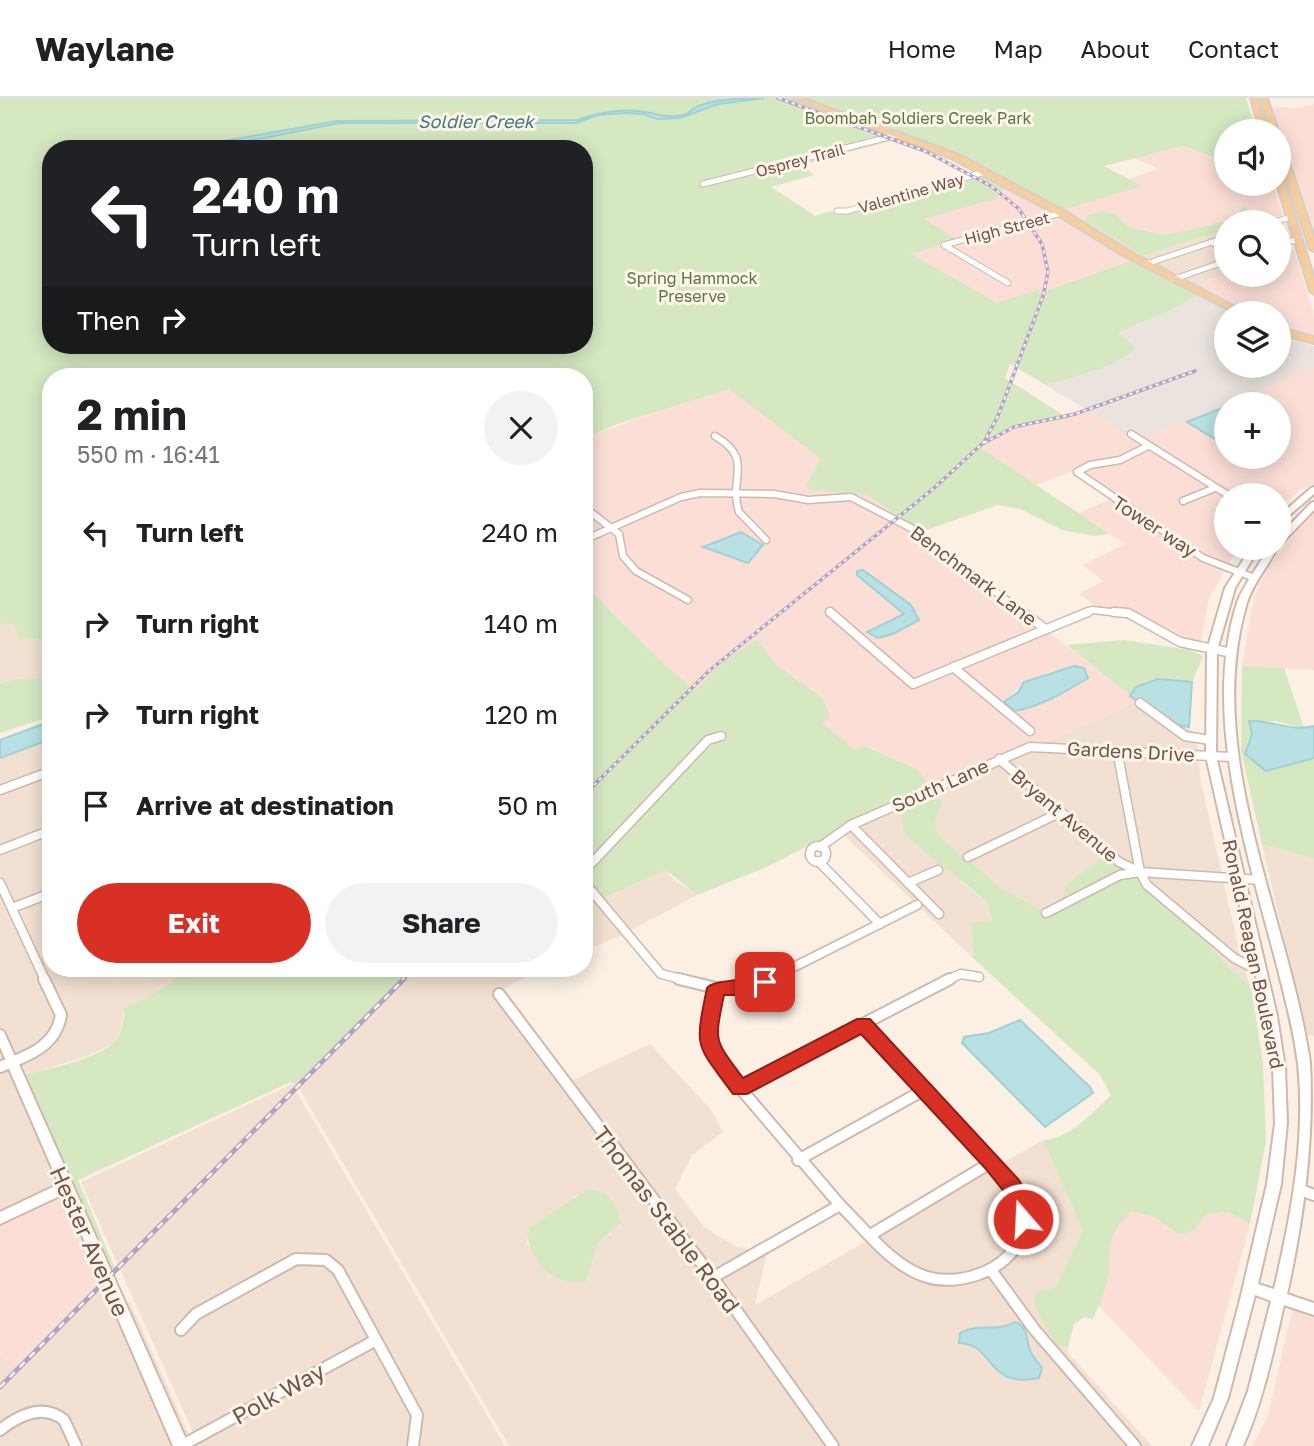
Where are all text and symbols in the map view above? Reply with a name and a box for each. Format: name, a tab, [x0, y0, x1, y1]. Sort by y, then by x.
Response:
text: Waylane	[35, 29, 174, 68]
text: Home	[888, 34, 956, 63]
text: Map	[994, 34, 1043, 63]
text: About	[1081, 34, 1150, 63]
text: Contact	[1188, 34, 1279, 63]
park label: Boombah Soldiers Creek Park	[805, 108, 1031, 128]
water label: Soldier Creek	[418, 110, 536, 132]
map controls	[1214, 119, 1291, 560]
button: sound	[1214, 119, 1291, 196]
street label: Osprey Trail	[753, 139, 847, 181]
text: 240 m	[192, 165, 340, 224]
icon: left	[77, 168, 168, 259]
street label: Valentine Way	[856, 168, 966, 218]
street label: High Street	[962, 207, 1052, 249]
button: search	[1214, 210, 1291, 287]
text: Turn left	[192, 225, 321, 263]
park label: Spring Hammock Preserve	[626, 268, 758, 306]
icon: right	[154, 301, 192, 339]
button: layers	[1214, 301, 1291, 378]
text: Then	[77, 305, 140, 336]
text: 2 min	[77, 389, 187, 439]
button: close	[484, 391, 558, 465]
button: +	[1214, 392, 1291, 469]
text: 550 m · 16:41	[77, 440, 220, 468]
button: −	[1214, 483, 1291, 560]
street label: Tower way	[1109, 490, 1202, 562]
icon: left	[77, 514, 115, 552]
text: Turn left	[136, 517, 244, 548]
text: 240 m	[481, 517, 558, 548]
street label: Benchmark Lane	[906, 520, 1042, 630]
icon: right	[77, 605, 115, 643]
text: Turn right	[136, 608, 259, 639]
text: 140 m	[484, 608, 558, 639]
icon: right	[77, 696, 115, 734]
text: Turn right	[136, 699, 259, 730]
text: 120 m	[485, 699, 558, 730]
street label: Gardens Drive	[1067, 736, 1195, 766]
street label: South Lane	[888, 753, 992, 817]
street label: Bryant Avenue	[1007, 764, 1123, 866]
icon: arrive	[77, 787, 115, 825]
text: Arrive at destination	[136, 790, 394, 821]
text: 50 m	[497, 790, 558, 821]
street label: Ronald Reagan Boulevard	[1218, 837, 1290, 1071]
button: Exit	[77, 883, 311, 963]
button: Share	[325, 883, 558, 963]
pin	[735, 952, 795, 1012]
icon: arrive	[746, 963, 784, 1001]
street label: Thomas Stable Road	[588, 1120, 746, 1318]
street label: Hester Avenue	[44, 1162, 136, 1320]
position arrow	[986, 1182, 1060, 1256]
street label: Polk Way	[227, 1356, 329, 1430]

